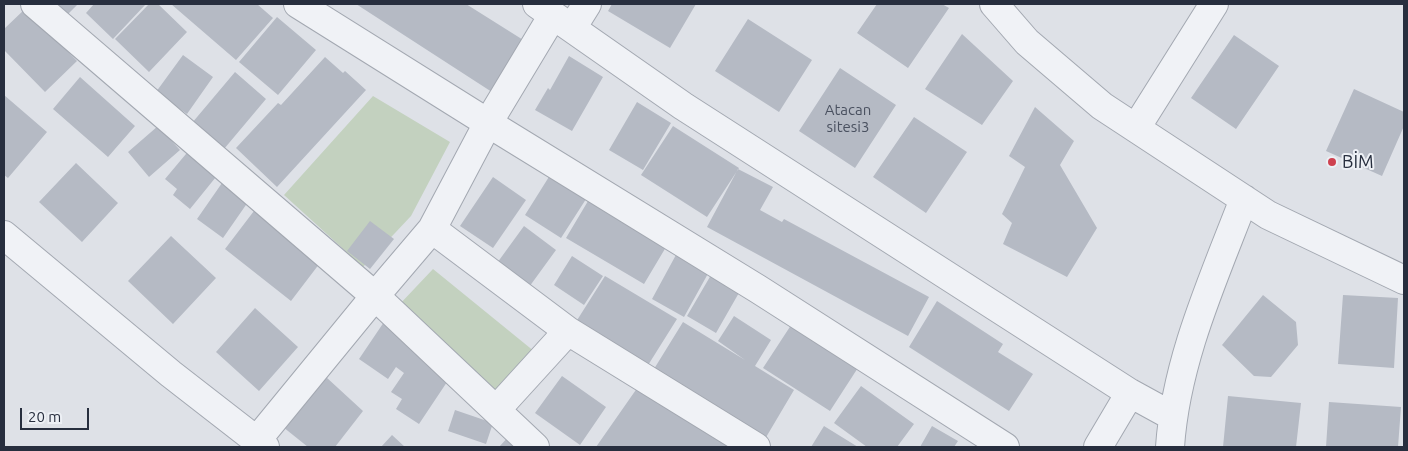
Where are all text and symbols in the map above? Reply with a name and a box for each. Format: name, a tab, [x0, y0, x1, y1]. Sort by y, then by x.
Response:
house number: Atacan sitesi3	[825, 101, 871, 136]
place label: BİM	[1342, 151, 1374, 173]
marker: BİM	[1326, 156, 1338, 168]
scale bar	[22, 398, 91, 430]
text: 20 m	[28, 408, 61, 425]

